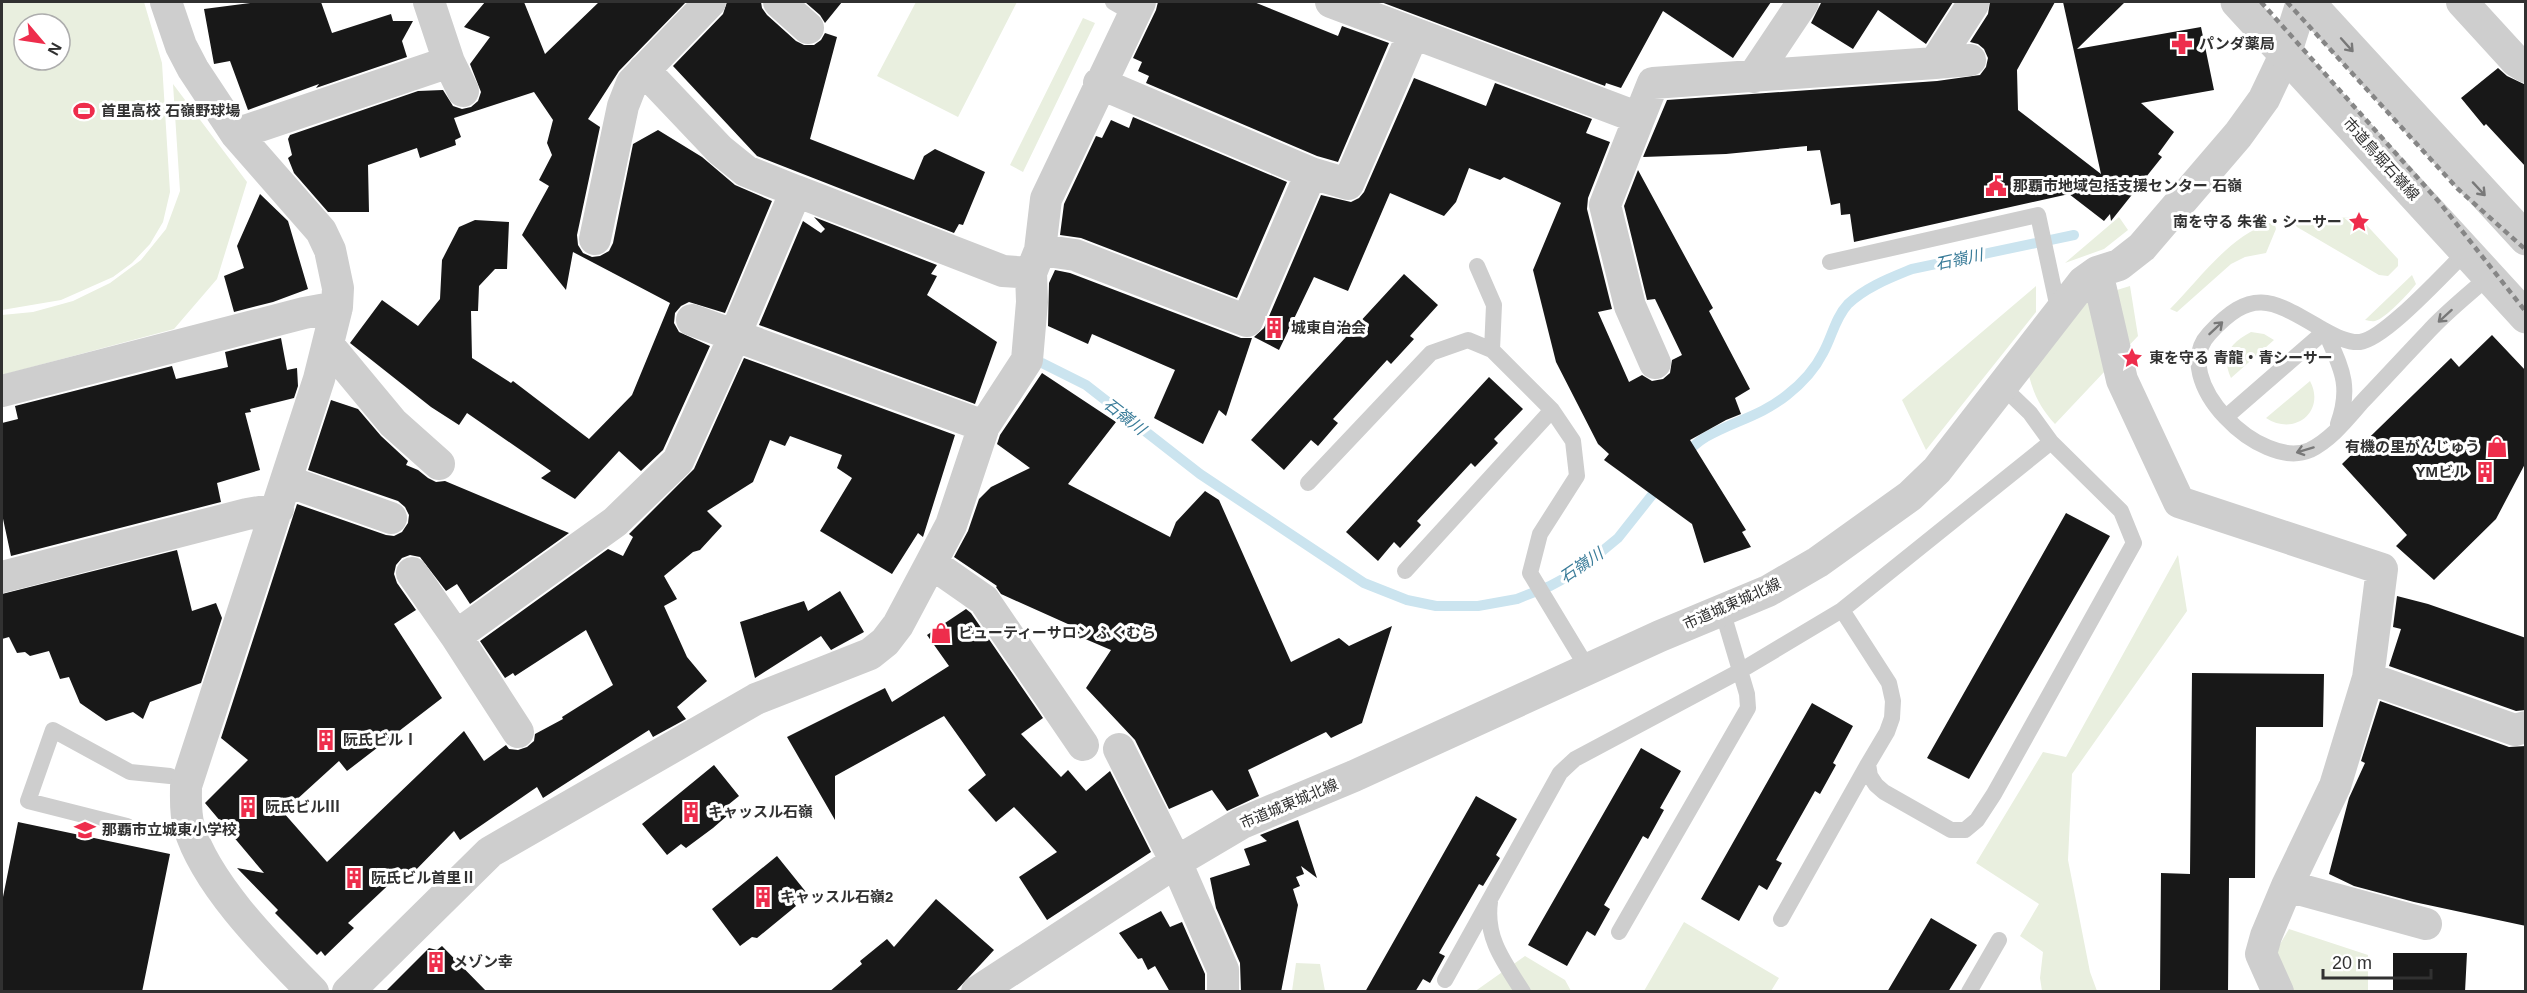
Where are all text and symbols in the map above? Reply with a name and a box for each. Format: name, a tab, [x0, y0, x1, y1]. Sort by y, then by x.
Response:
north arrow	[12, 12, 72, 72]
pharmacy icon: パンダ薬局	[2170, 32, 2194, 56]
place label: パンダ薬局	[2199, 35, 2275, 52]
one-way arrow	[2340, 37, 2354, 52]
text: N	[44, 40, 65, 58]
sports icon: 首里高校 石嶺野球場	[72, 99, 96, 123]
place label: 首里高校 石嶺野球場	[101, 102, 240, 119]
street label: 市道鳥堀石嶺線	[2340, 114, 2423, 203]
public building icon: 那覇市地域包括支援センター 石嶺	[1984, 174, 2008, 198]
place label: 那覇市地域包括支援センター 石嶺	[2013, 177, 2242, 194]
one-way arrow	[2472, 181, 2486, 196]
place icon: 南を守る 朱雀・シーサー	[2347, 210, 2371, 234]
place label: 南を守る 朱雀・シーサー	[2173, 213, 2342, 230]
water label: 石嶺川	[1934, 246, 1986, 273]
one-way arrow	[2437, 309, 2452, 323]
building icon: 城東自治会	[1262, 316, 1286, 340]
place label: 城東自治会	[1291, 319, 1366, 336]
one-way arrow	[2208, 321, 2223, 335]
place icon: 東を守る 青龍・青シーサー	[2120, 346, 2144, 370]
place label: 東を守る 青龍・青シーサー	[2149, 349, 2333, 366]
water label: 石嶺川	[1101, 395, 1150, 439]
shop icon: 有機の里がんじゅう	[2485, 435, 2509, 459]
place label: 有機の里がんじゅう	[2345, 438, 2480, 455]
one-way arrow	[2296, 445, 2315, 456]
building icon: YMビル	[2473, 460, 2497, 484]
place label: YMビル	[2415, 463, 2468, 480]
water label: 石嶺川	[1557, 544, 1608, 586]
street label: 市道城東城北線	[1680, 574, 1783, 633]
shop icon: ビューティーサロン ふくむら	[929, 621, 953, 645]
place label: ビューティーサロン ふくむら	[958, 624, 1156, 641]
building icon: 阮氏ビルⅠ	[314, 728, 338, 752]
place label: 阮氏ビルⅠ	[343, 731, 418, 748]
street label: 市道城東城北線	[1237, 775, 1340, 832]
building icon: 阮氏ビルⅢ	[236, 795, 260, 819]
place label: 阮氏ビルⅢ	[265, 798, 340, 815]
building icon: キャッスル石嶺	[679, 800, 703, 824]
place label: キャッスル石嶺	[708, 803, 813, 820]
school or university icon: 那覇市立城東小学校	[73, 818, 97, 842]
place label: 那覇市立城東小学校	[102, 821, 237, 838]
building icon: 阮氏ビル首里Ⅱ	[342, 866, 366, 890]
place label: 阮氏ビル首里Ⅱ	[371, 869, 476, 886]
building icon: キャッスル石嶺2	[751, 885, 775, 909]
place label: キャッスル石嶺2	[780, 888, 893, 905]
scale bar	[2323, 942, 2431, 980]
building icon: メゾン幸	[424, 950, 448, 974]
place label: メゾン幸	[453, 953, 513, 970]
text: 20 m	[2332, 953, 2372, 973]

